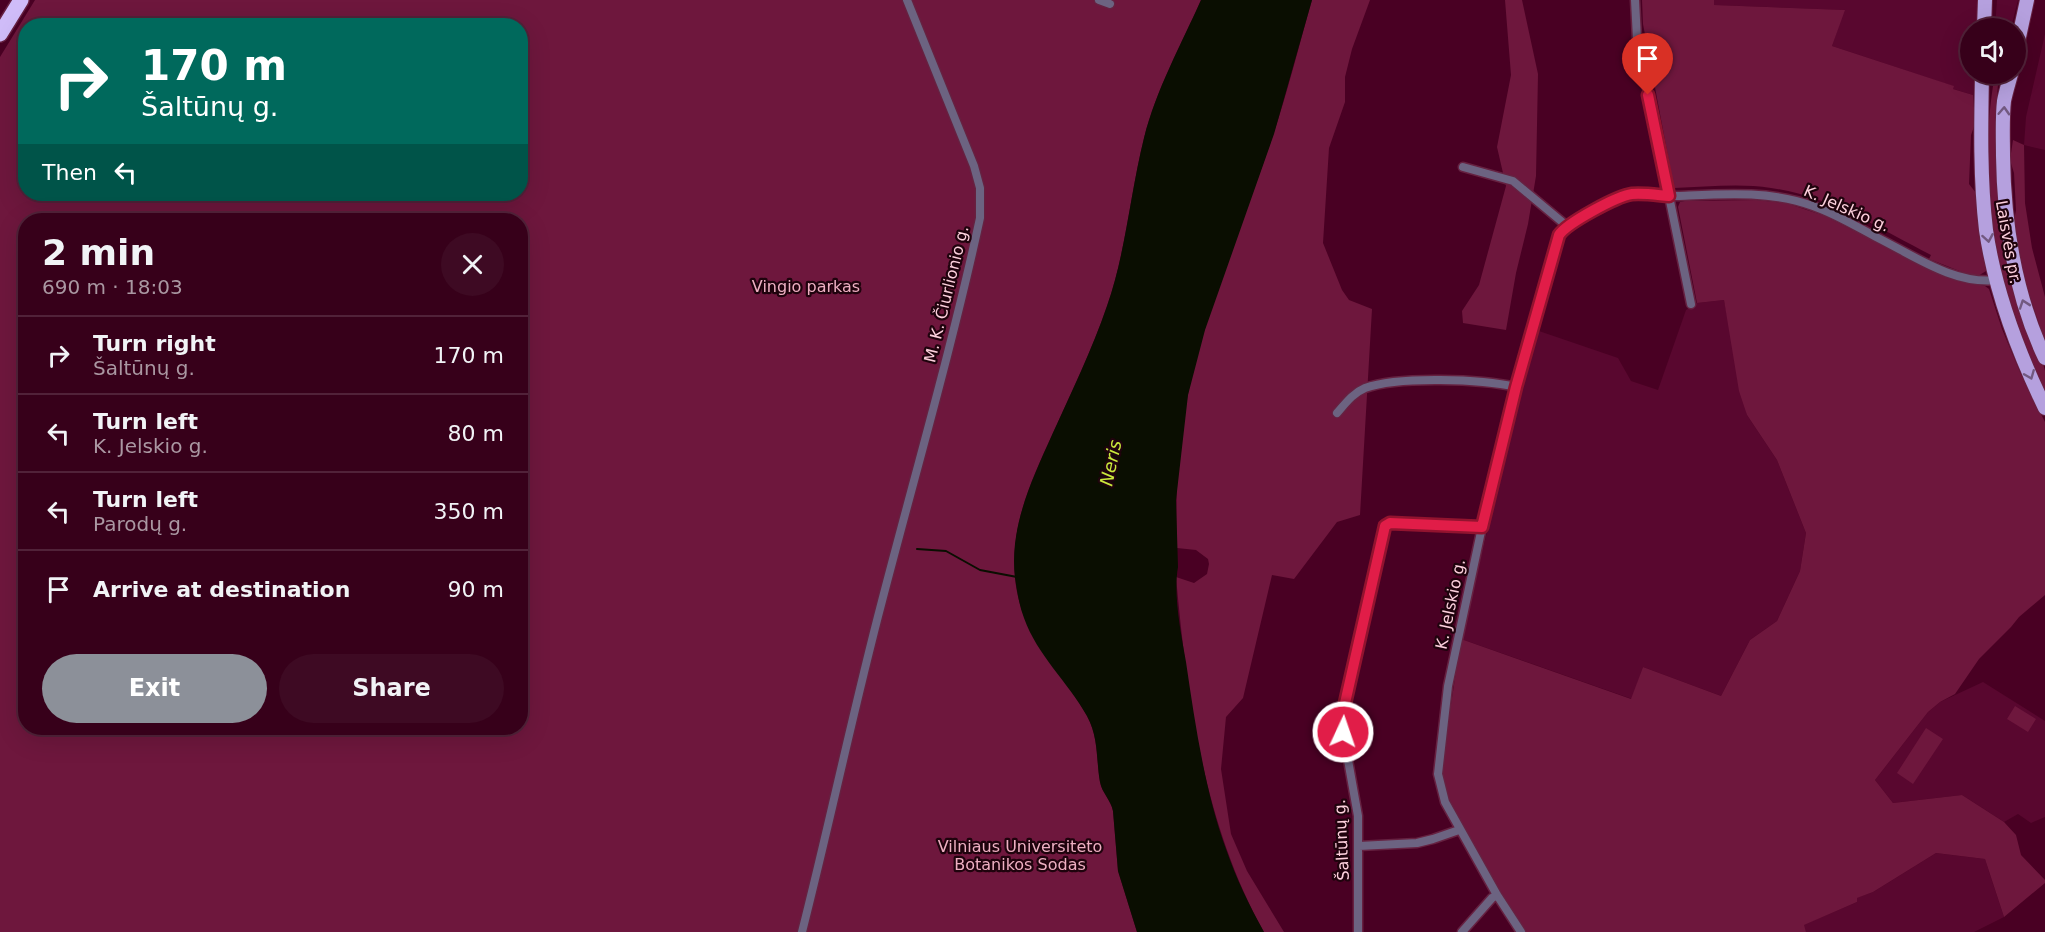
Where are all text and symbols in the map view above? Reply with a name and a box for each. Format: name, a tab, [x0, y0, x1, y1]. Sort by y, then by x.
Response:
map controls	[1960, 18, 2026, 84]
button: sound	[1960, 18, 2026, 84]
pin	[1622, 33, 1673, 95]
text: 170 m	[141, 41, 287, 90]
icon: right	[42, 42, 120, 120]
icon: arrive	[1631, 42, 1664, 75]
text: Šaltūnų g.	[141, 91, 278, 122]
one-way arrow	[1997, 106, 2010, 115]
icon: left	[109, 156, 142, 189]
text: Then	[42, 160, 97, 185]
street label: K. Jelskio g.	[1801, 181, 1893, 236]
street label: Laisvės pr.	[1992, 199, 2025, 285]
street label: M. K. Čiurlionio g.	[920, 224, 973, 365]
text: 2 min	[42, 232, 155, 273]
button: close	[441, 233, 504, 296]
one-way arrow	[1981, 233, 1994, 243]
text: 690 m · 18:03	[42, 275, 183, 299]
park label: Vingio parkas	[752, 277, 860, 296]
one-way arrow	[2018, 299, 2031, 310]
text: Turn right	[93, 331, 216, 356]
icon: right	[42, 339, 75, 372]
text: 170 m	[434, 343, 504, 368]
text: Šaltūnų g.	[93, 356, 195, 380]
one-way arrow	[2023, 369, 2035, 380]
text: Turn left	[93, 409, 198, 434]
icon: left	[42, 417, 75, 450]
text: 80 m	[448, 421, 504, 446]
text: K. Jelskio g.	[93, 434, 208, 458]
water label: Neris	[1095, 438, 1126, 488]
text: Turn left	[93, 487, 198, 512]
icon: left	[42, 495, 75, 528]
text: 350 m	[434, 499, 504, 524]
text: Parodų g.	[93, 512, 187, 536]
street label: K. Jelskio g.	[1432, 557, 1469, 651]
icon: arrive	[42, 573, 75, 606]
text: Arrive at destination	[93, 577, 350, 602]
text: 90 m	[448, 577, 504, 602]
button: Exit	[42, 654, 267, 723]
button: Share	[279, 654, 504, 723]
position arrow	[1311, 700, 1375, 764]
street label: Šaltūnų g.	[1330, 799, 1353, 881]
park label: Vilniaus Universiteto Botanikos Sodas	[938, 837, 1102, 874]

